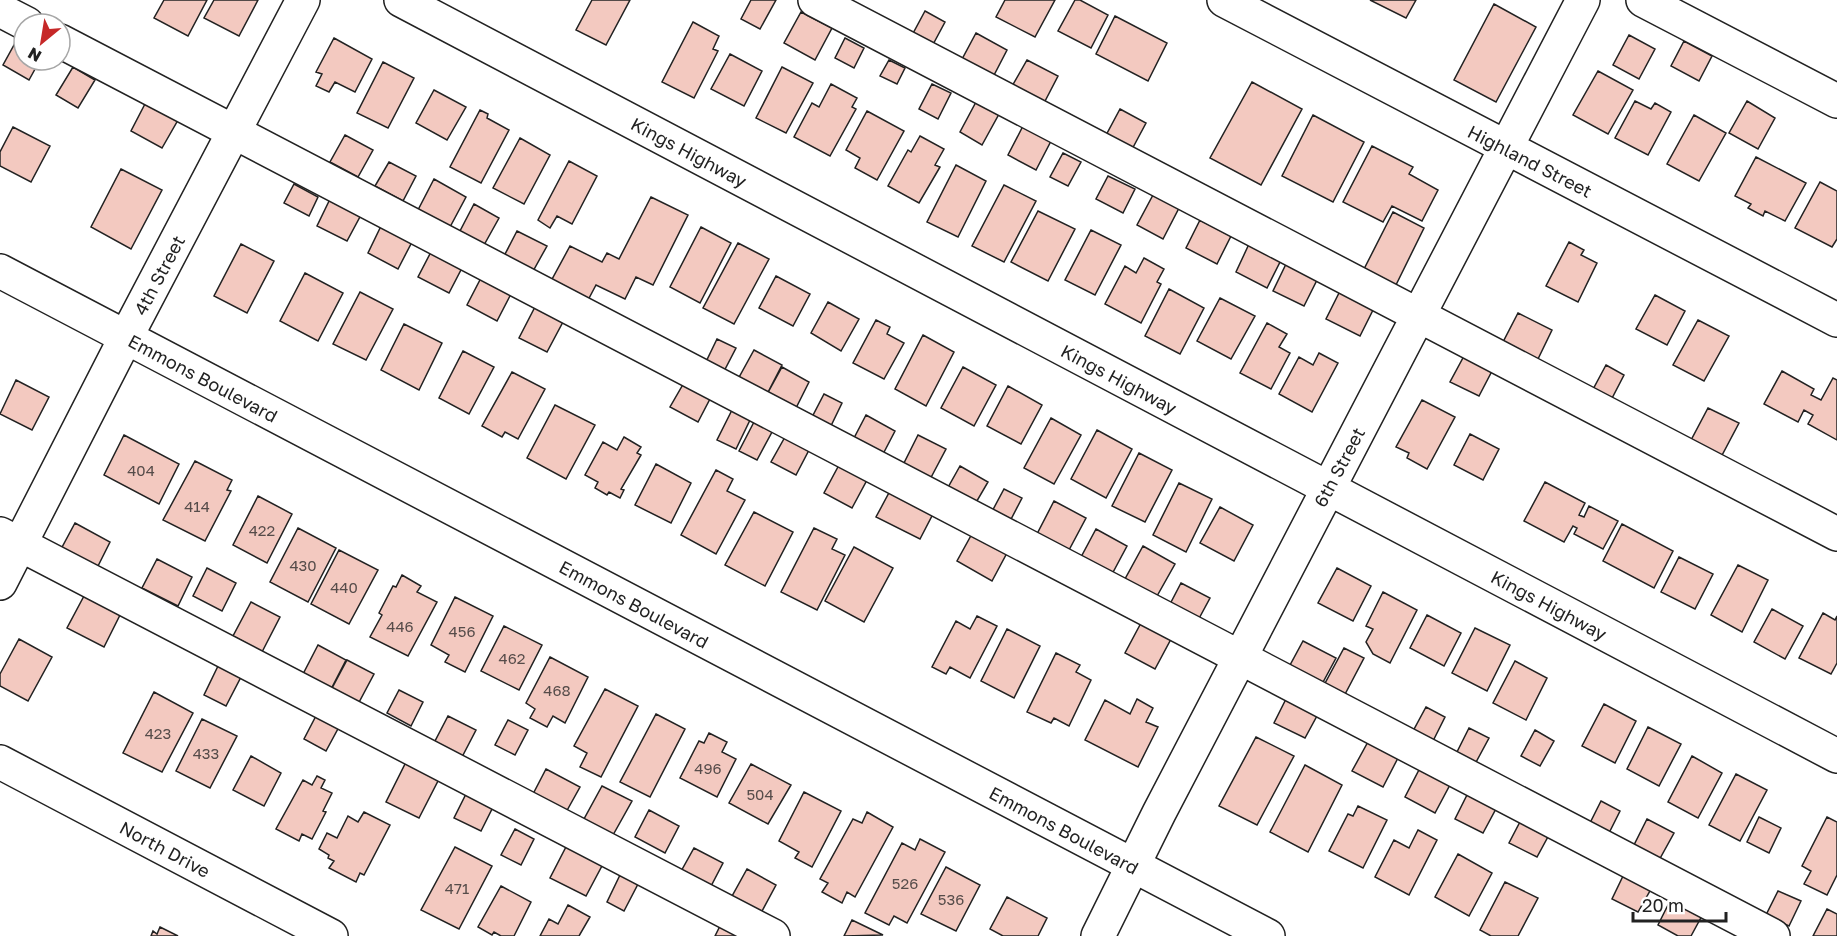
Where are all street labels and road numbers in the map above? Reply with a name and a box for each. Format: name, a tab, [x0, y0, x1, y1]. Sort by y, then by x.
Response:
street label: Kings Highway	[627, 112, 751, 192]
street label: Highland Street	[1464, 120, 1596, 202]
street label: 4th Street	[129, 231, 189, 319]
street label: Emmons Boulevard	[125, 329, 281, 427]
street label: Kings Highway	[1057, 339, 1181, 419]
street label: 6th Street	[1309, 423, 1369, 511]
street label: Emmons Boulevard	[556, 555, 712, 653]
street label: Kings Highway	[1487, 565, 1611, 645]
street label: Emmons Boulevard	[986, 781, 1142, 879]
street label: North Drive	[116, 816, 214, 882]

